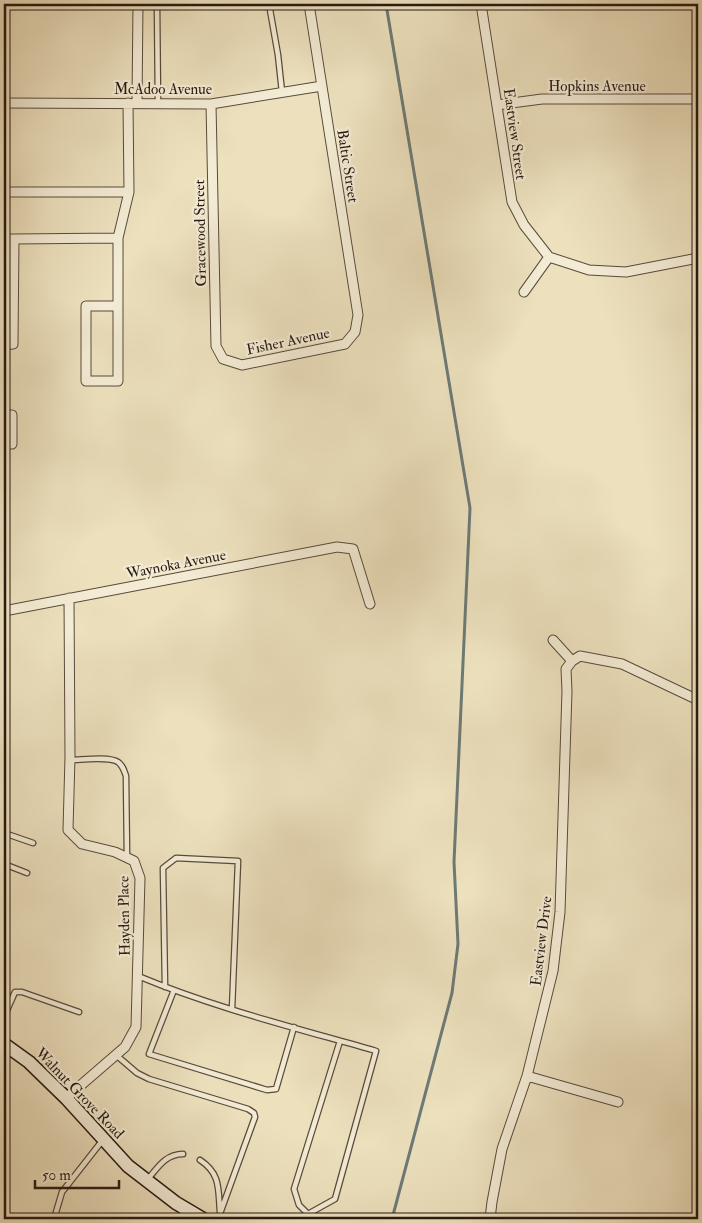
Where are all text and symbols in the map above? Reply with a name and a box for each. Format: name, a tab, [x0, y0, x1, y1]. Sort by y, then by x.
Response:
street label: Hopkins Avenue	[548, 77, 646, 97]
street label: McAdoo Avenue	[114, 80, 212, 99]
street label: Eastview Street	[499, 87, 530, 181]
street label: Baltic Street	[332, 128, 363, 204]
street label: Gracewood Street	[190, 179, 211, 287]
street label: Fisher Avenue	[245, 323, 331, 360]
street label: Waynoka Avenue	[124, 546, 228, 584]
street label: Hayden Place	[114, 876, 135, 956]
street label: Eastview Drive	[527, 895, 556, 987]
street label: Walnut Grove Road	[31, 1043, 128, 1143]
scale bar	[35, 1158, 119, 1190]
text: 50 m	[42, 1166, 71, 1185]

